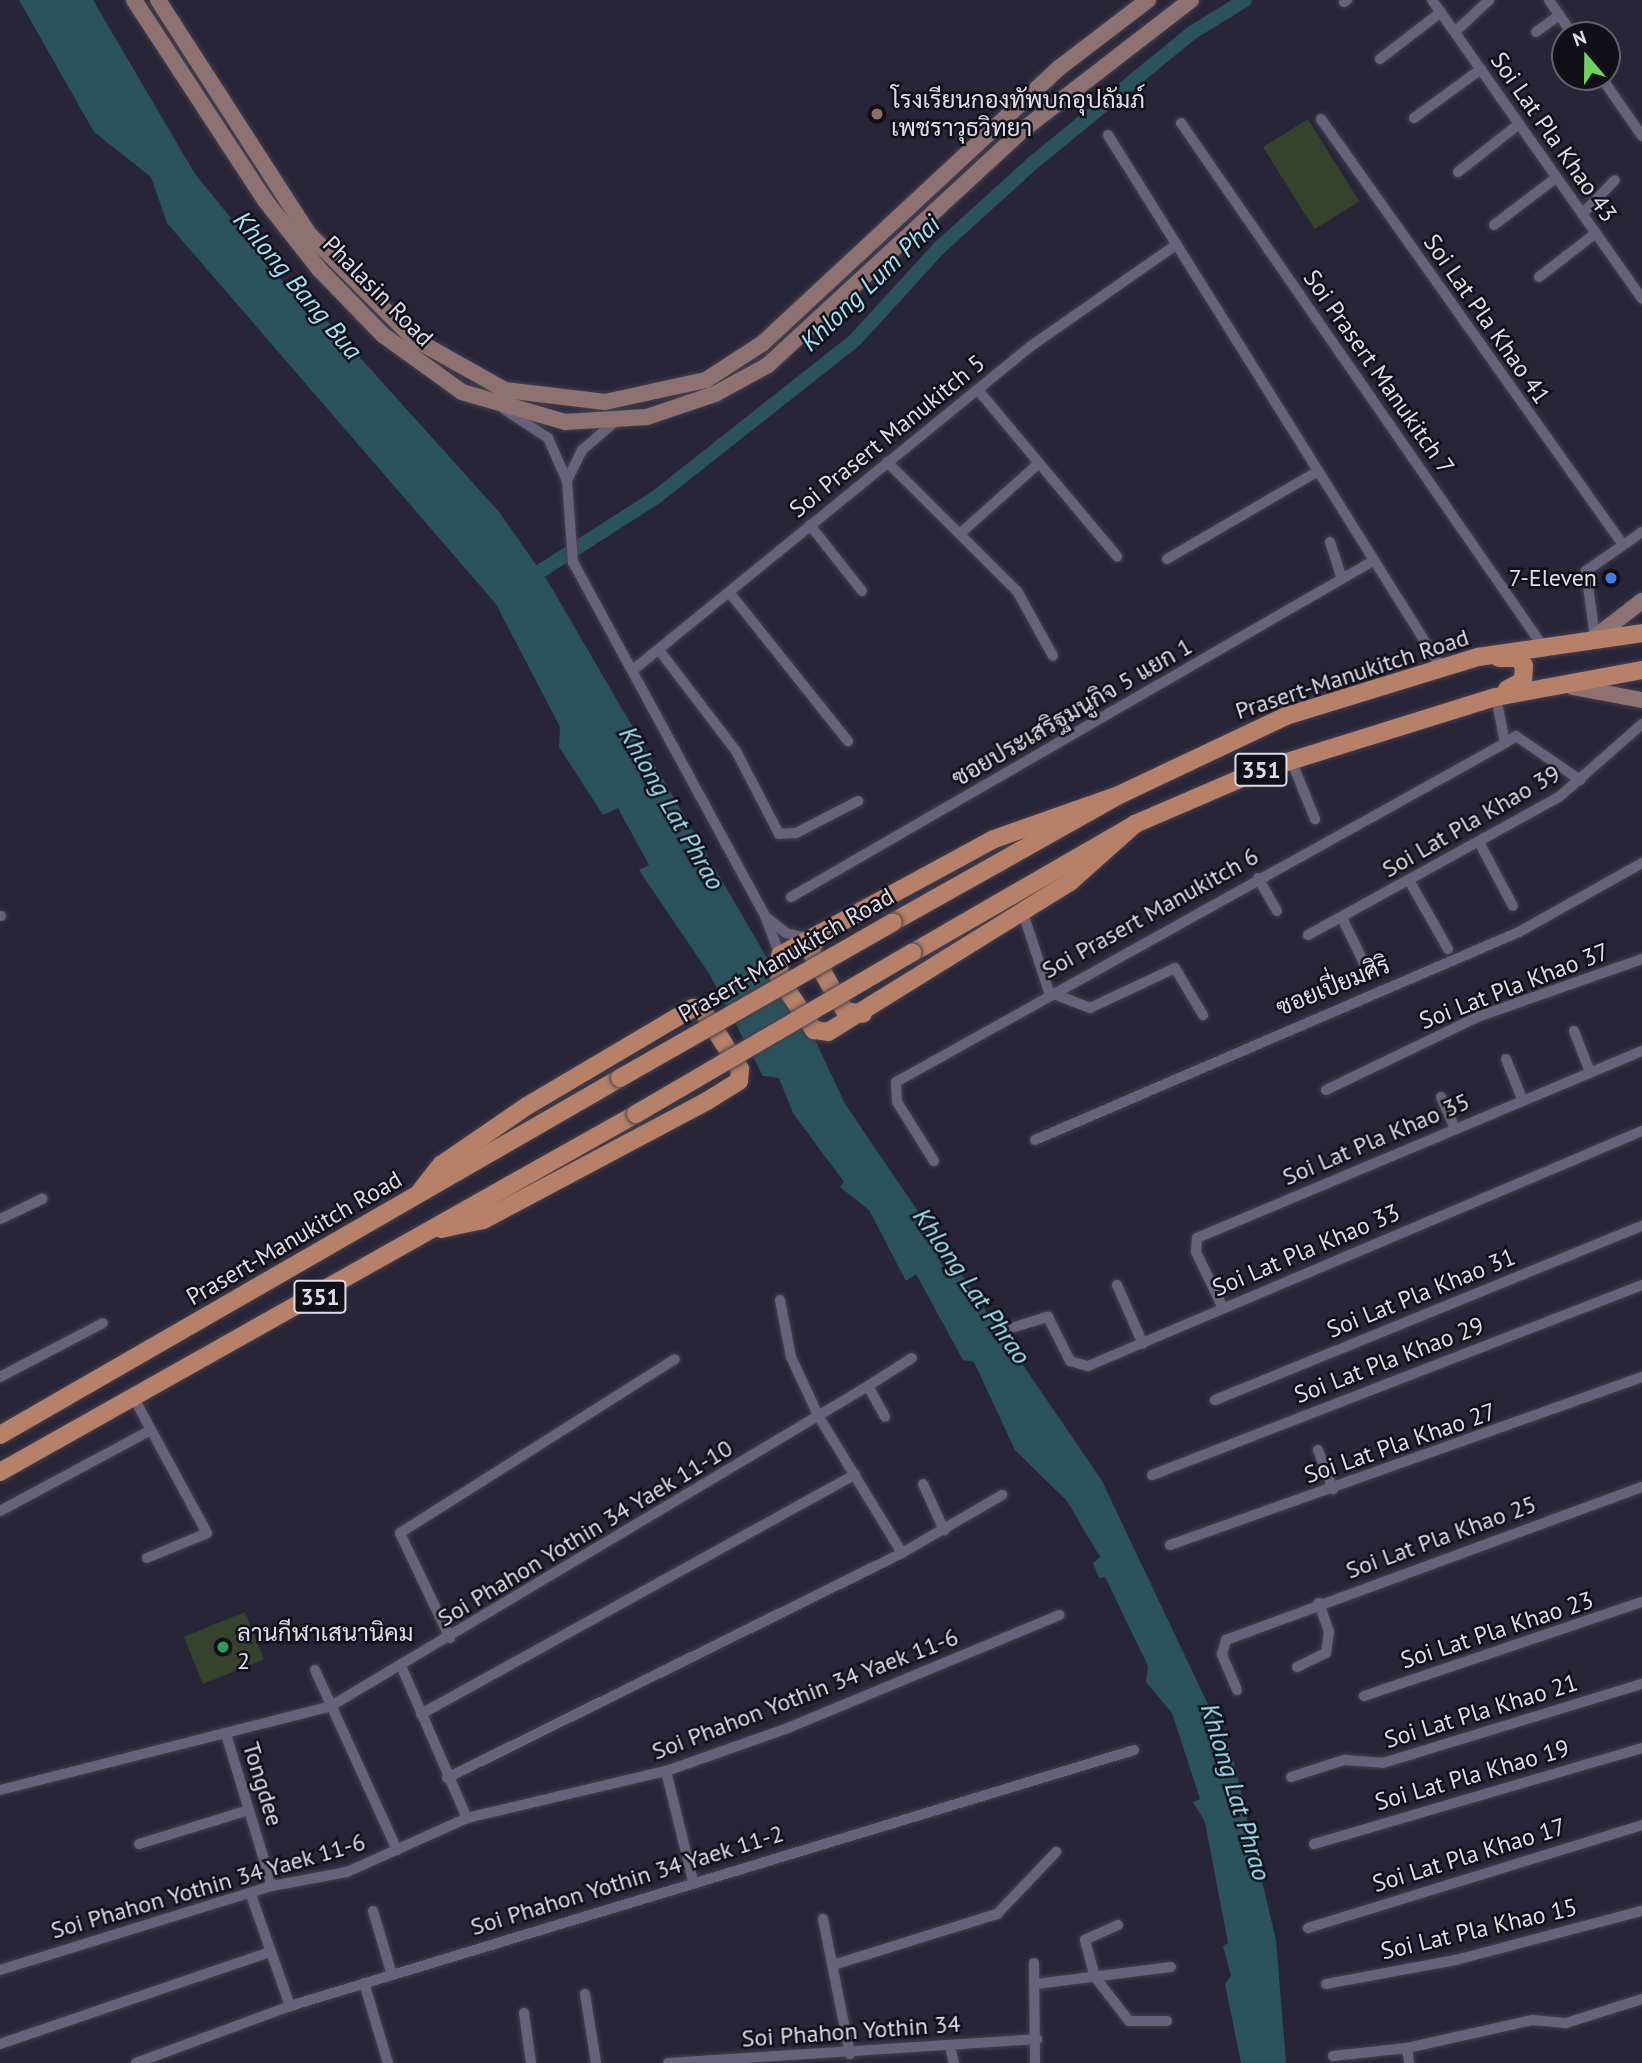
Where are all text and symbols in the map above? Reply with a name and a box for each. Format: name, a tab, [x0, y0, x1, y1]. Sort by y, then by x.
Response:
north arrow	[1551, 21, 1621, 91]
text: N	[1570, 25, 1589, 52]
street label: Soi Lat Pla Khao 43	[1485, 47, 1623, 227]
place label: โรงเรียนกองทัพบกอุปถัมภ์ เพชราวุธวิทยา	[891, 86, 1145, 142]
marker: โรงเรียนกองทัพบกอุปถัมภ์ เพชราวุธวิทยา	[869, 106, 885, 122]
water label: Khlong Bang Bua	[227, 205, 369, 365]
water label: Khlong Lum Phai	[794, 209, 946, 357]
street label: Soi Lat Pla Khao 41	[1418, 229, 1556, 409]
street label: Phalasin Road	[317, 230, 439, 352]
street label: Soi Prasert Manukitch 7	[1298, 264, 1460, 480]
street label: Soi Prasert Manukitch 5	[784, 348, 990, 524]
place label: 7-Eleven	[1509, 564, 1597, 592]
marker: 7-Eleven	[1603, 570, 1619, 586]
street label: Prasert-Manukitch Road	[1232, 623, 1472, 725]
street label: ซอยประเสริฐมนูกิจ 5 แยก 1	[947, 631, 1197, 793]
water label: Khlong Lat Phrao	[613, 721, 731, 895]
road number: 351	[1233, 750, 1289, 790]
street label: Soi Lat Pla Khao 39	[1377, 758, 1565, 884]
street label: Soi Prasert Manukitch 6	[1037, 842, 1263, 984]
street label: Prasert-Manukitch Road	[673, 882, 899, 1028]
street label: Soi Lat Pla Khao 37	[1415, 937, 1613, 1035]
street label: ซอยเปี่ยมศิริ	[1272, 950, 1394, 1022]
street label: Soi Lat Pla Khao 35	[1278, 1087, 1474, 1191]
street label: Prasert-Manukitch Road	[181, 1165, 407, 1311]
street label: Soi Lat Pla Khao 33	[1208, 1198, 1404, 1302]
water label: Khlong Lat Phrao	[907, 1202, 1037, 1370]
street label: Soi Lat Pla Khao 31	[1323, 1242, 1519, 1344]
road number: 351	[292, 1278, 348, 1316]
street label: Soi Lat Pla Khao 29	[1290, 1311, 1488, 1409]
street label: Soi Lat Pla Khao 27	[1300, 1397, 1500, 1489]
street label: Soi Phahon Yothin 34 Yaek 11-10	[431, 1433, 739, 1633]
street label: Soi Lat Pla Khao 25	[1342, 1489, 1540, 1585]
street label: Soi Lat Pla Khao 23	[1397, 1585, 1597, 1675]
place label: ลานกีฬาเสนานิคม 2	[237, 1619, 413, 1675]
street label: Soi Phahon Yothin 34 Yaek 11-6	[647, 1622, 963, 1766]
marker: ลานกีฬาเสนานิคม 2	[215, 1639, 231, 1655]
street label: Soi Lat Pla Khao 21	[1381, 1668, 1581, 1754]
water label: Khlong Lat Phrao	[1194, 1700, 1278, 1884]
street label: Soi Lat Pla Khao 19	[1372, 1734, 1572, 1816]
street label: Tongdee	[237, 1739, 289, 1829]
street label: Soi Lat Pla Khao 17	[1369, 1812, 1569, 1898]
street label: Soi Phahon Yothin 34 Yaek 11-2	[466, 1818, 788, 1942]
street label: Soi Phahon Yothin 34 Yaek 11-6	[46, 1827, 370, 1945]
street label: Soi Lat Pla Khao 15	[1378, 1892, 1580, 1966]
street label: Soi Phahon Yothin 34	[740, 2009, 962, 2053]

